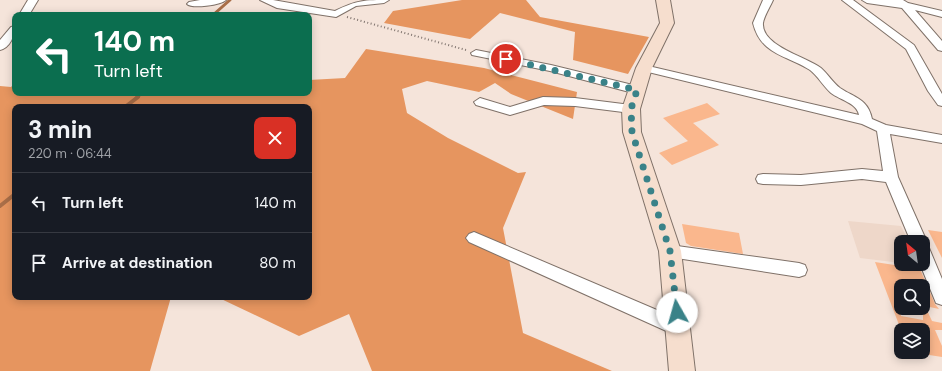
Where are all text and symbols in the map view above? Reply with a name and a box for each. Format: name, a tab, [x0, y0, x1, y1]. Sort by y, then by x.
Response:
text: 140 m	[94, 23, 175, 60]
icon: left	[28, 28, 80, 80]
pin	[489, 42, 523, 76]
icon: arrive	[495, 48, 517, 70]
text: Turn left	[94, 59, 163, 83]
text: 3 min	[28, 114, 92, 145]
button: close	[254, 117, 296, 159]
text: 220 m · 06:44	[28, 145, 112, 162]
icon: left	[28, 192, 50, 214]
text: Turn left	[62, 193, 123, 213]
text: 140 m	[255, 193, 296, 213]
north arrow	[894, 235, 930, 271]
map controls	[894, 235, 930, 359]
icon: arrive	[28, 252, 50, 274]
text: Arrive at destination	[62, 253, 213, 273]
text: 80 m	[259, 253, 296, 273]
button: search	[894, 279, 930, 315]
position arrow	[656, 291, 698, 333]
button: layers	[894, 323, 930, 359]

